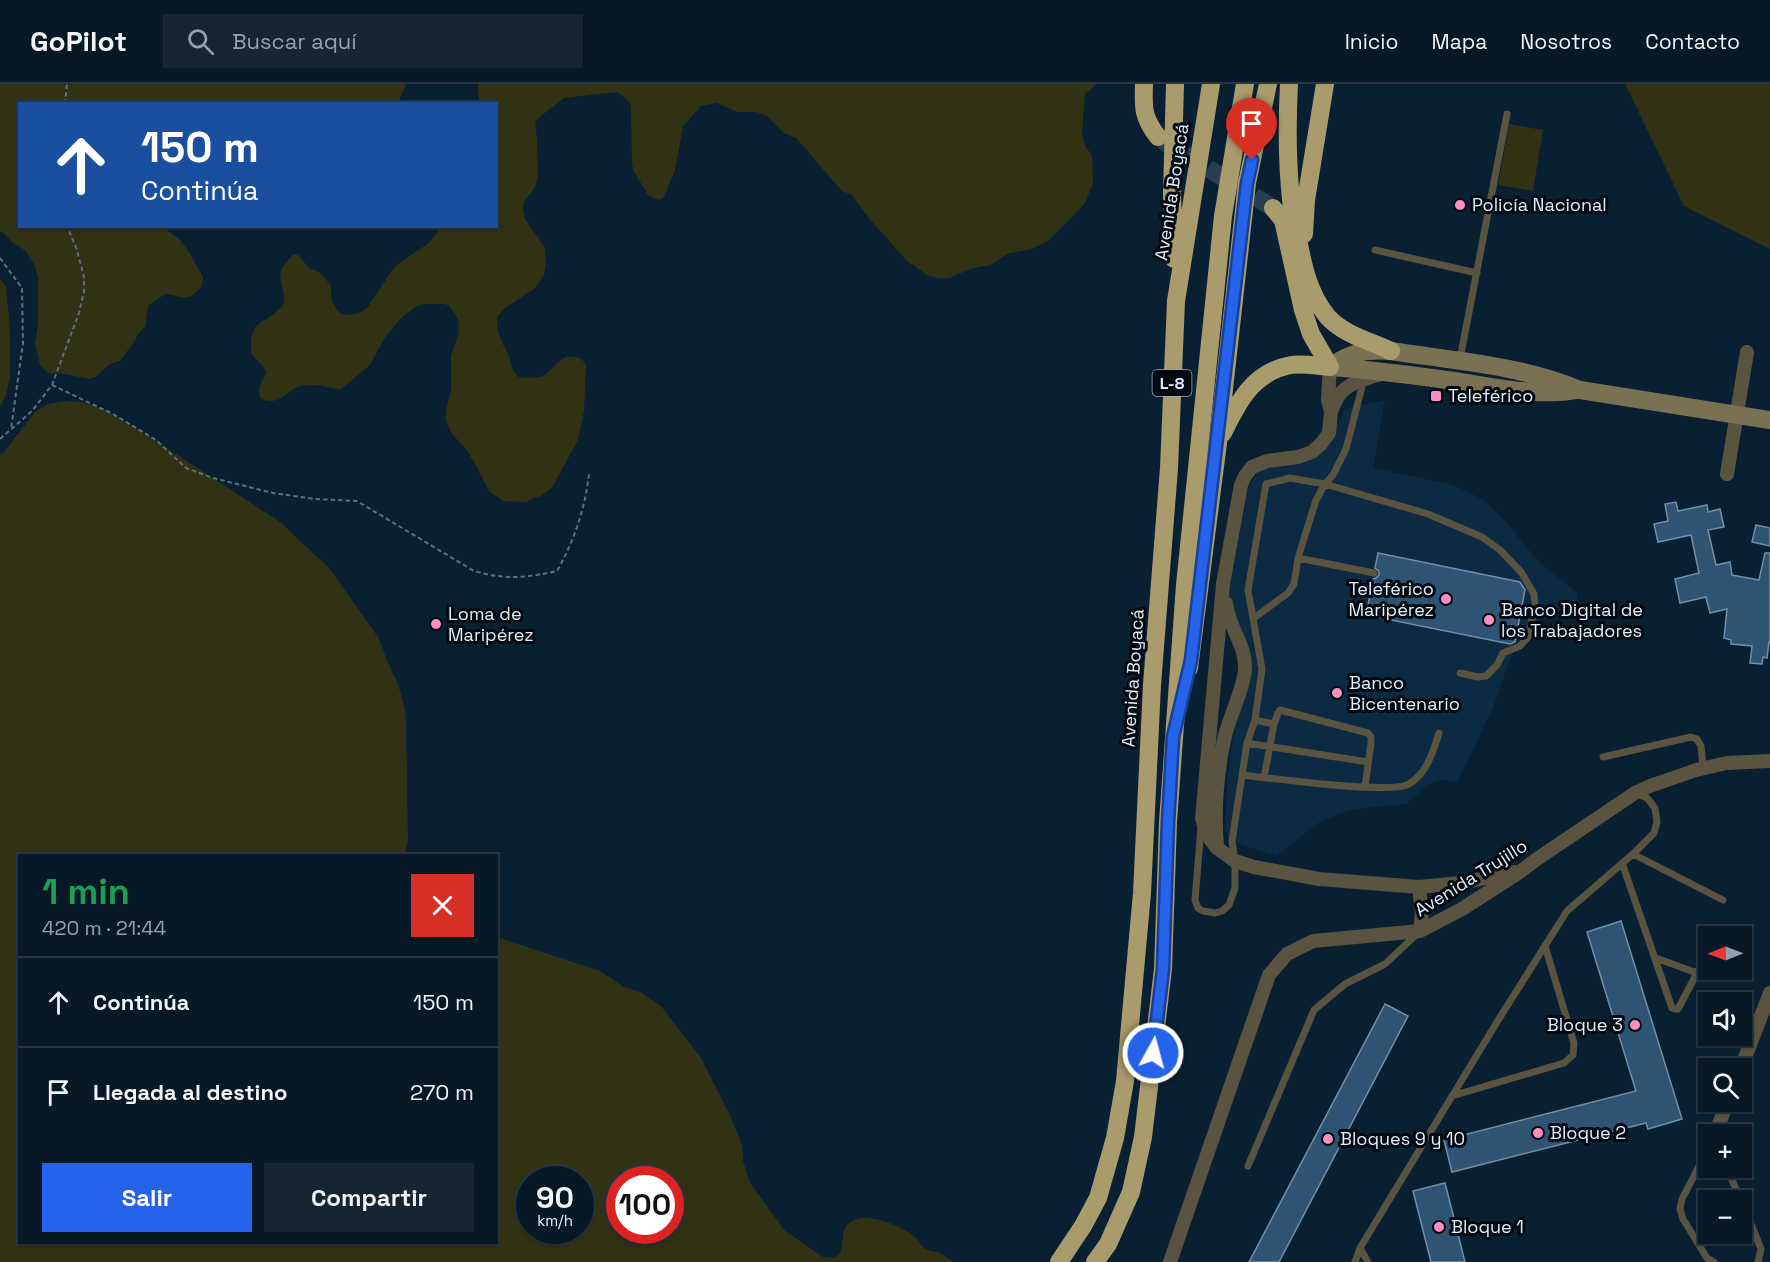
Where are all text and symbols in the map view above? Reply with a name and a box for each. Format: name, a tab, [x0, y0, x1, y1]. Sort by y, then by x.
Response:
search box	[163, 14, 583, 68]
text: GoPilot	[30, 23, 127, 59]
icon: search	[184, 25, 217, 58]
text: Buscar aquí	[232, 27, 357, 55]
text: Inicio	[1345, 28, 1399, 55]
text: Mapa	[1432, 28, 1487, 55]
text: Nosotros	[1520, 28, 1612, 55]
text: Contacto	[1645, 28, 1740, 55]
pin	[1226, 98, 1277, 160]
icon: arrive	[1235, 107, 1268, 140]
text: 150 m	[141, 121, 259, 174]
street label: Avenida Boyacá	[1149, 122, 1194, 262]
icon: ahead	[42, 126, 120, 204]
text: Continúa	[141, 173, 259, 208]
place label: Policía Nacional	[1472, 193, 1607, 216]
marker: Policía Nacional	[1453, 198, 1467, 212]
road number: L-8	[1152, 370, 1192, 396]
place label: Teleférico	[1448, 384, 1533, 407]
marker: Teleférico	[1429, 389, 1443, 403]
place label: Teleférico Maripérez	[1348, 577, 1434, 621]
marker: Teleférico Maripérez	[1439, 592, 1453, 606]
place label: Banco Digital de los Trabajadores	[1501, 598, 1643, 642]
place label: Loma de Maripérez	[448, 602, 534, 646]
street label: Avenida Boyacá	[1116, 608, 1149, 748]
marker: Banco Digital de los Trabajadores	[1482, 613, 1496, 627]
marker: Loma de Maripérez	[429, 617, 443, 631]
place label: Banco Bicentenario	[1349, 671, 1460, 715]
marker: Banco Bicentenario	[1330, 686, 1344, 700]
street label: Avenida Trujillo	[1410, 834, 1531, 921]
text: 1 min	[42, 869, 130, 915]
button: close	[411, 874, 474, 937]
text: 420 m · 21:44	[42, 915, 166, 941]
north arrow	[1698, 926, 1752, 980]
map controls	[1698, 926, 1752, 1244]
icon: ahead	[42, 986, 75, 1019]
text: Continúa	[93, 988, 189, 1016]
text: 150 m	[413, 988, 474, 1016]
button: sound	[1698, 992, 1752, 1046]
place label: Bloque 3	[1547, 1013, 1623, 1036]
marker: Bloque 3	[1628, 1018, 1642, 1032]
position arrow	[1121, 1021, 1185, 1085]
button: search	[1698, 1058, 1752, 1112]
icon: arrive	[42, 1076, 75, 1109]
text: Llegada al destino	[93, 1078, 287, 1106]
text: 270 m	[410, 1078, 474, 1106]
place label: Bloque 2	[1550, 1121, 1626, 1144]
button: +	[1698, 1124, 1752, 1178]
marker: Bloque 2	[1531, 1126, 1545, 1140]
place label: Bloques 9 y 10	[1340, 1127, 1465, 1150]
marker: Bloques 9 y 10	[1321, 1132, 1335, 1146]
button: Salir	[42, 1163, 252, 1232]
button: Compartir	[264, 1163, 474, 1232]
speed limit sign: 100	[606, 1166, 684, 1244]
text: 90	[536, 1178, 574, 1217]
button: −	[1698, 1190, 1752, 1244]
text: km/h	[537, 1211, 573, 1230]
place label: Bloque 1	[1451, 1215, 1524, 1238]
marker: Bloque 1	[1432, 1220, 1446, 1234]

